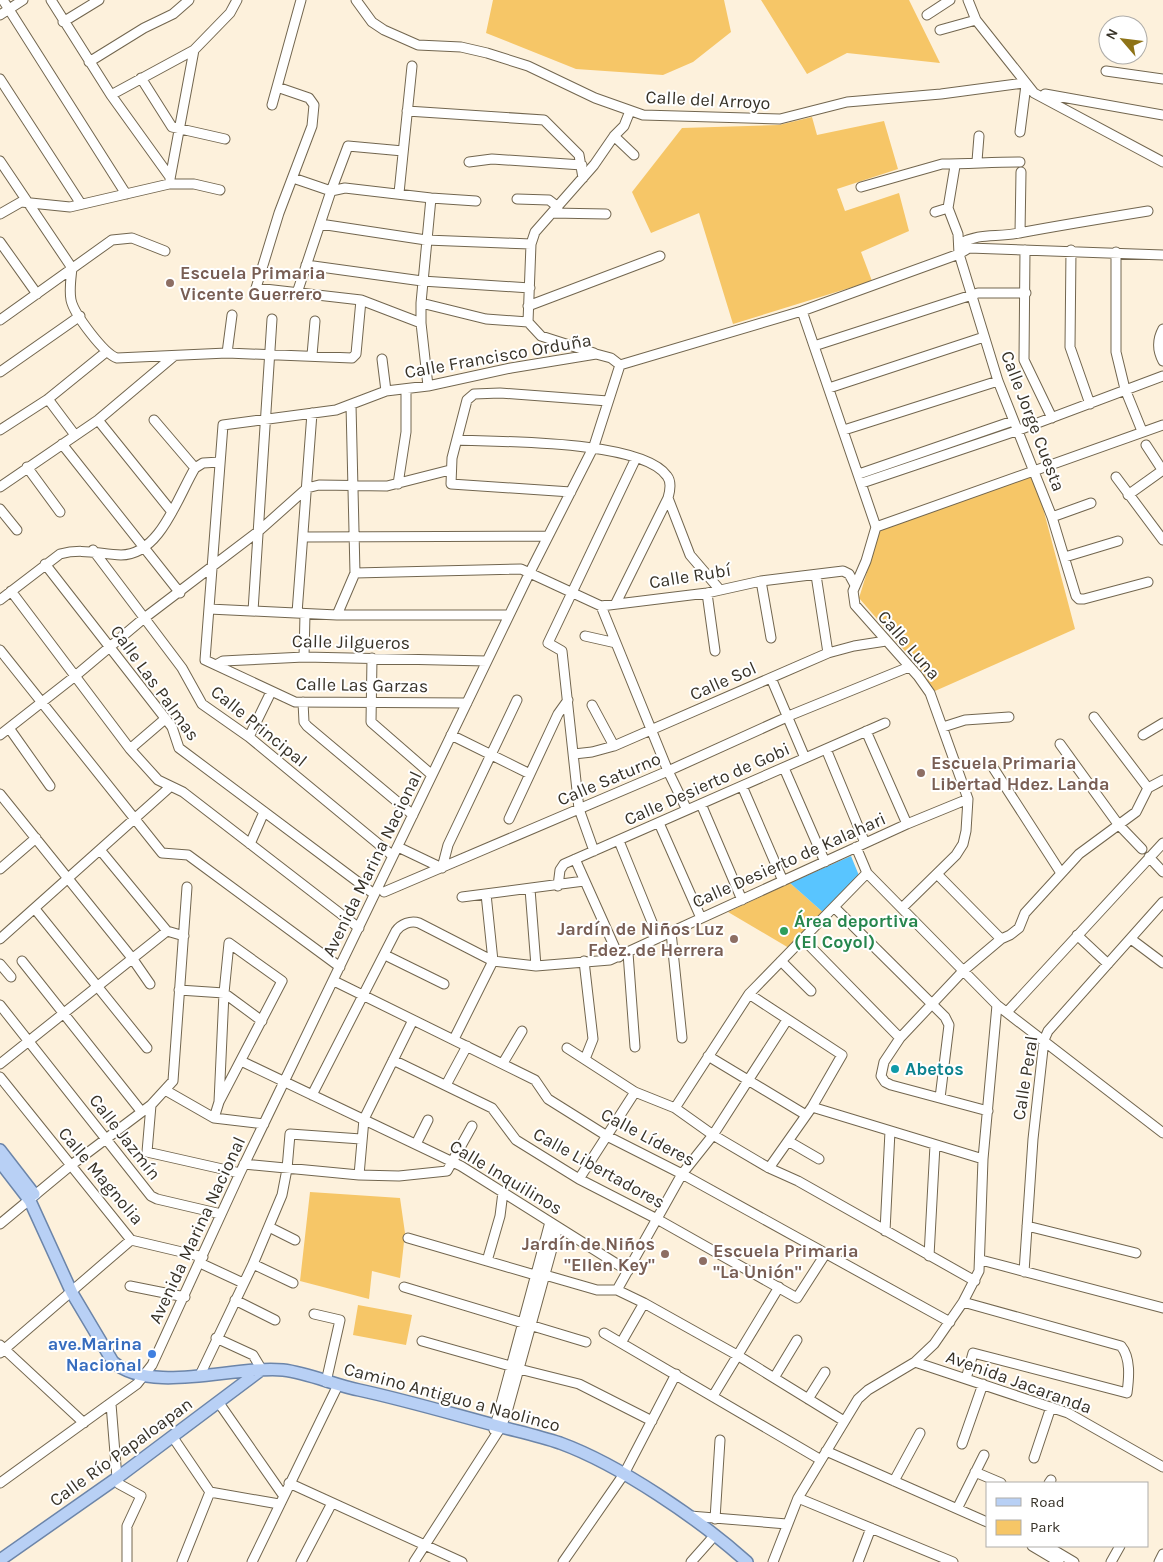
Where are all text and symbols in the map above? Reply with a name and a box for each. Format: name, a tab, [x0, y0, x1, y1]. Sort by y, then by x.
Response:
north arrow	[1098, 15, 1148, 65]
text: N	[1102, 26, 1122, 43]
street label: Calle del Arroyo	[645, 86, 771, 114]
place label: Escuela Primaria Vicente Guerrero	[180, 262, 326, 305]
marker: Escuela Primaria Vicente Guerrero	[164, 277, 176, 289]
street label: Calle Francisco Orduña	[403, 329, 593, 383]
street label: Calle Jorge Cuesta	[996, 348, 1070, 494]
street label: Calle Rubí	[648, 559, 733, 593]
street label: Calle Luna	[873, 606, 945, 684]
street label: Calle Las Palmas	[106, 621, 204, 745]
street label: Calle Jilgueros	[292, 630, 410, 654]
street label: Calle Sol	[686, 657, 760, 705]
street label: Calle Las Garzas	[296, 673, 428, 697]
street label: Calle Principal	[206, 681, 312, 771]
street label: Calle Desierto de Gobi	[621, 738, 793, 830]
street label: Calle Saturno	[554, 747, 664, 811]
place label: Escuela Primaria Libertad Hdez. Landa	[931, 752, 1110, 795]
marker: Escuela Primaria Libertad Hdez. Landa	[915, 767, 927, 779]
street label: Avenida Marina Nacional	[317, 768, 427, 960]
street label: Calle Desierto de Kalahari	[689, 807, 889, 913]
place label: Área deportiva (El Coyol)	[794, 909, 919, 953]
place label: Jardín de Niños Luz Fdez. de Herrera	[557, 918, 724, 961]
marker: Área deportiva (El Coyol)	[778, 925, 790, 937]
marker: Jardín de Niños Luz Fdez. de Herrera	[728, 933, 740, 945]
street label: Calle Peral	[1007, 1034, 1043, 1122]
place label: Abetos	[905, 1058, 964, 1080]
marker: Abetos	[889, 1063, 901, 1075]
street label: Calle Jazmín	[85, 1090, 165, 1184]
street label: Calle Líderes	[597, 1103, 699, 1171]
street label: Calle Magnolia	[54, 1123, 148, 1229]
street label: Calle Libertadores	[529, 1123, 669, 1213]
street label: Avenida Marina Nacional	[144, 1133, 250, 1327]
street label: Calle Inquilinos	[446, 1135, 566, 1219]
place label: Jardín de Niños "Ellen Key"	[522, 1233, 655, 1276]
place label: Escuela Primaria "La Unión"	[713, 1240, 859, 1283]
marker: Jardín de Niños "Ellen Key"	[659, 1248, 671, 1260]
marker: Escuela Primaria "La Unión"	[697, 1255, 709, 1267]
place label: ave.Marina Nacional	[48, 1333, 142, 1376]
street label: Avenida Jacaranda	[943, 1345, 1095, 1419]
marker: ave.Marina Nacional	[146, 1348, 158, 1360]
street label: Camino Antiguo a Naolinco	[341, 1357, 563, 1437]
street label: Calle Río Papaloapan	[45, 1393, 197, 1511]
legend	[986, 1482, 1148, 1547]
text: Road	[1030, 1493, 1065, 1511]
text: Park	[1030, 1518, 1060, 1536]

